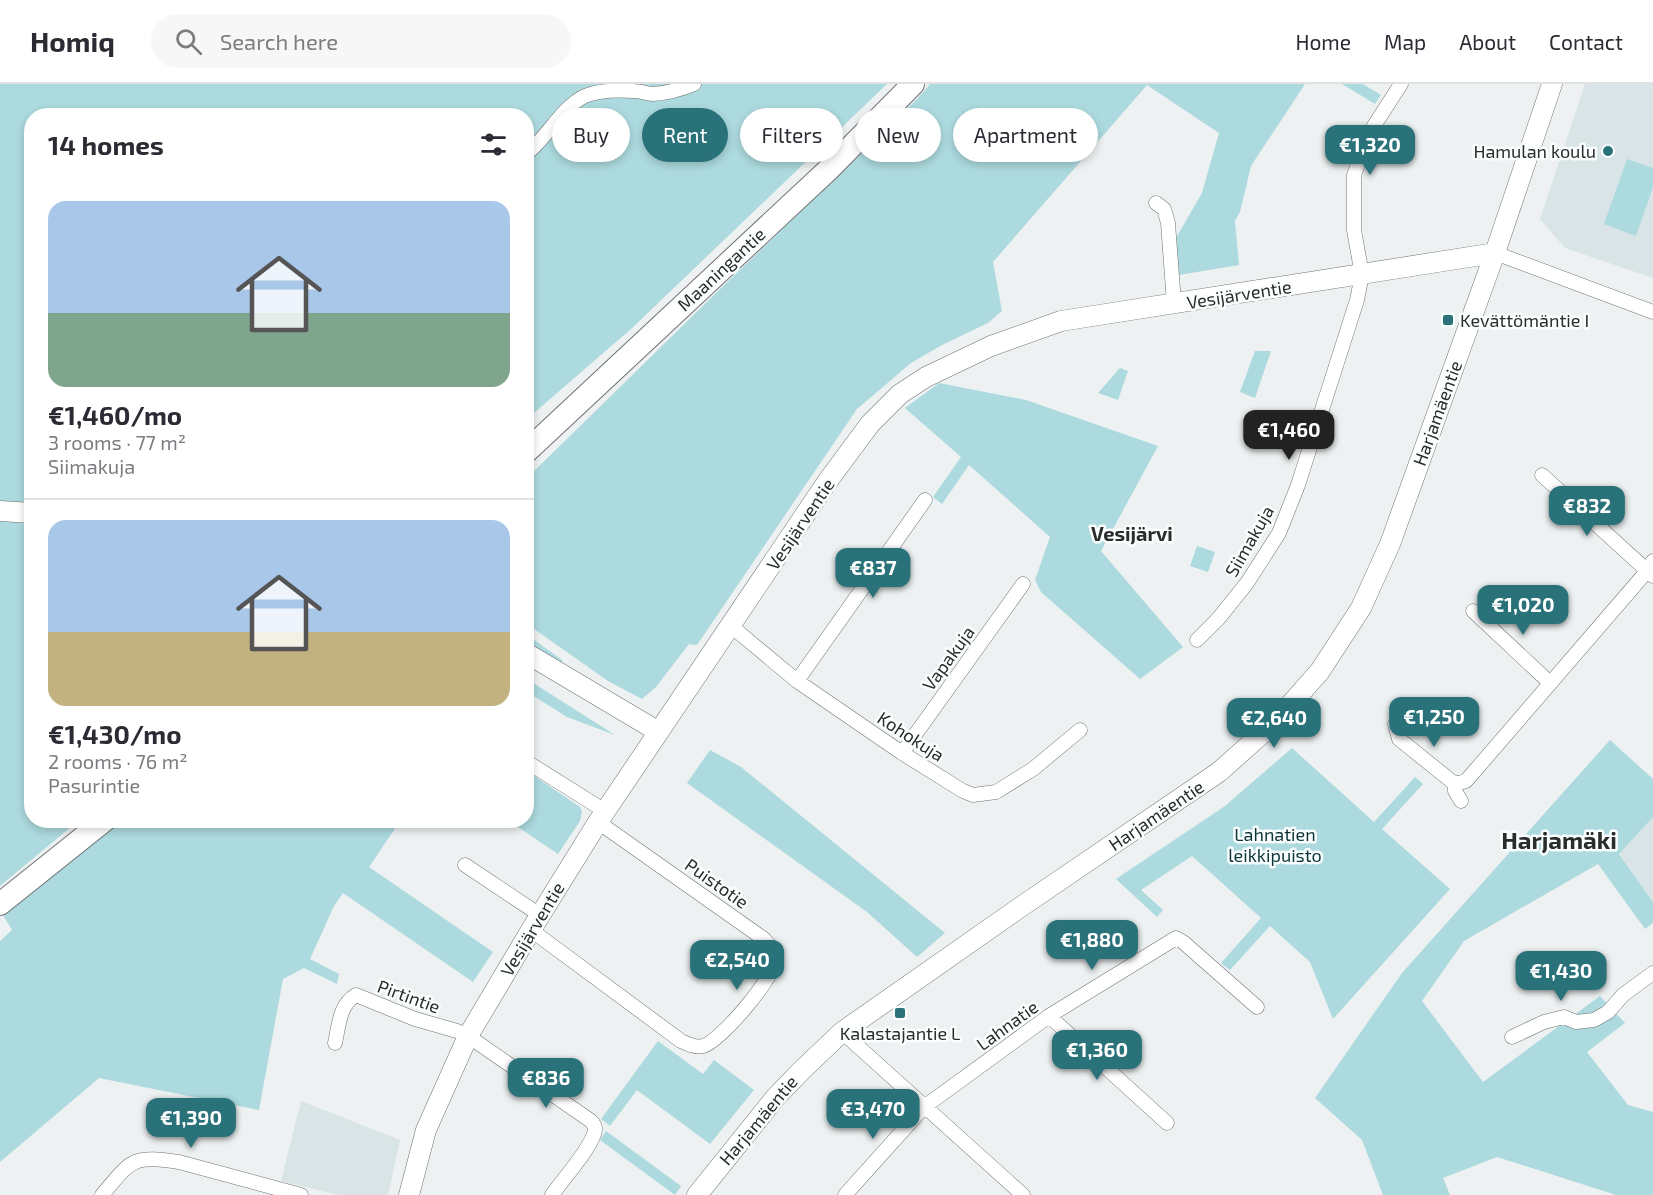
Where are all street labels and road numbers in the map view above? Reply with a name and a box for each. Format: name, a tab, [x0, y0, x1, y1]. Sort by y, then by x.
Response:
street label: Maaningantie	[672, 223, 770, 315]
street label: Vesijärventie	[1185, 275, 1293, 313]
street label: Harjamäentie	[1408, 357, 1466, 469]
street label: Vesijärventie	[761, 474, 839, 574]
street label: Siimakuja	[1220, 502, 1278, 580]
street label: Vapakuja	[917, 621, 979, 695]
street label: Kohokuja	[874, 706, 948, 766]
street label: Harjamäentie	[1104, 775, 1208, 855]
street label: Puistotie	[681, 853, 753, 913]
street label: Vesijärventie	[495, 878, 569, 980]
street label: Pirtintie	[375, 975, 443, 1017]
street label: Lahnatie	[972, 995, 1042, 1055]
street label: Harjamäentie	[714, 1071, 802, 1169]

